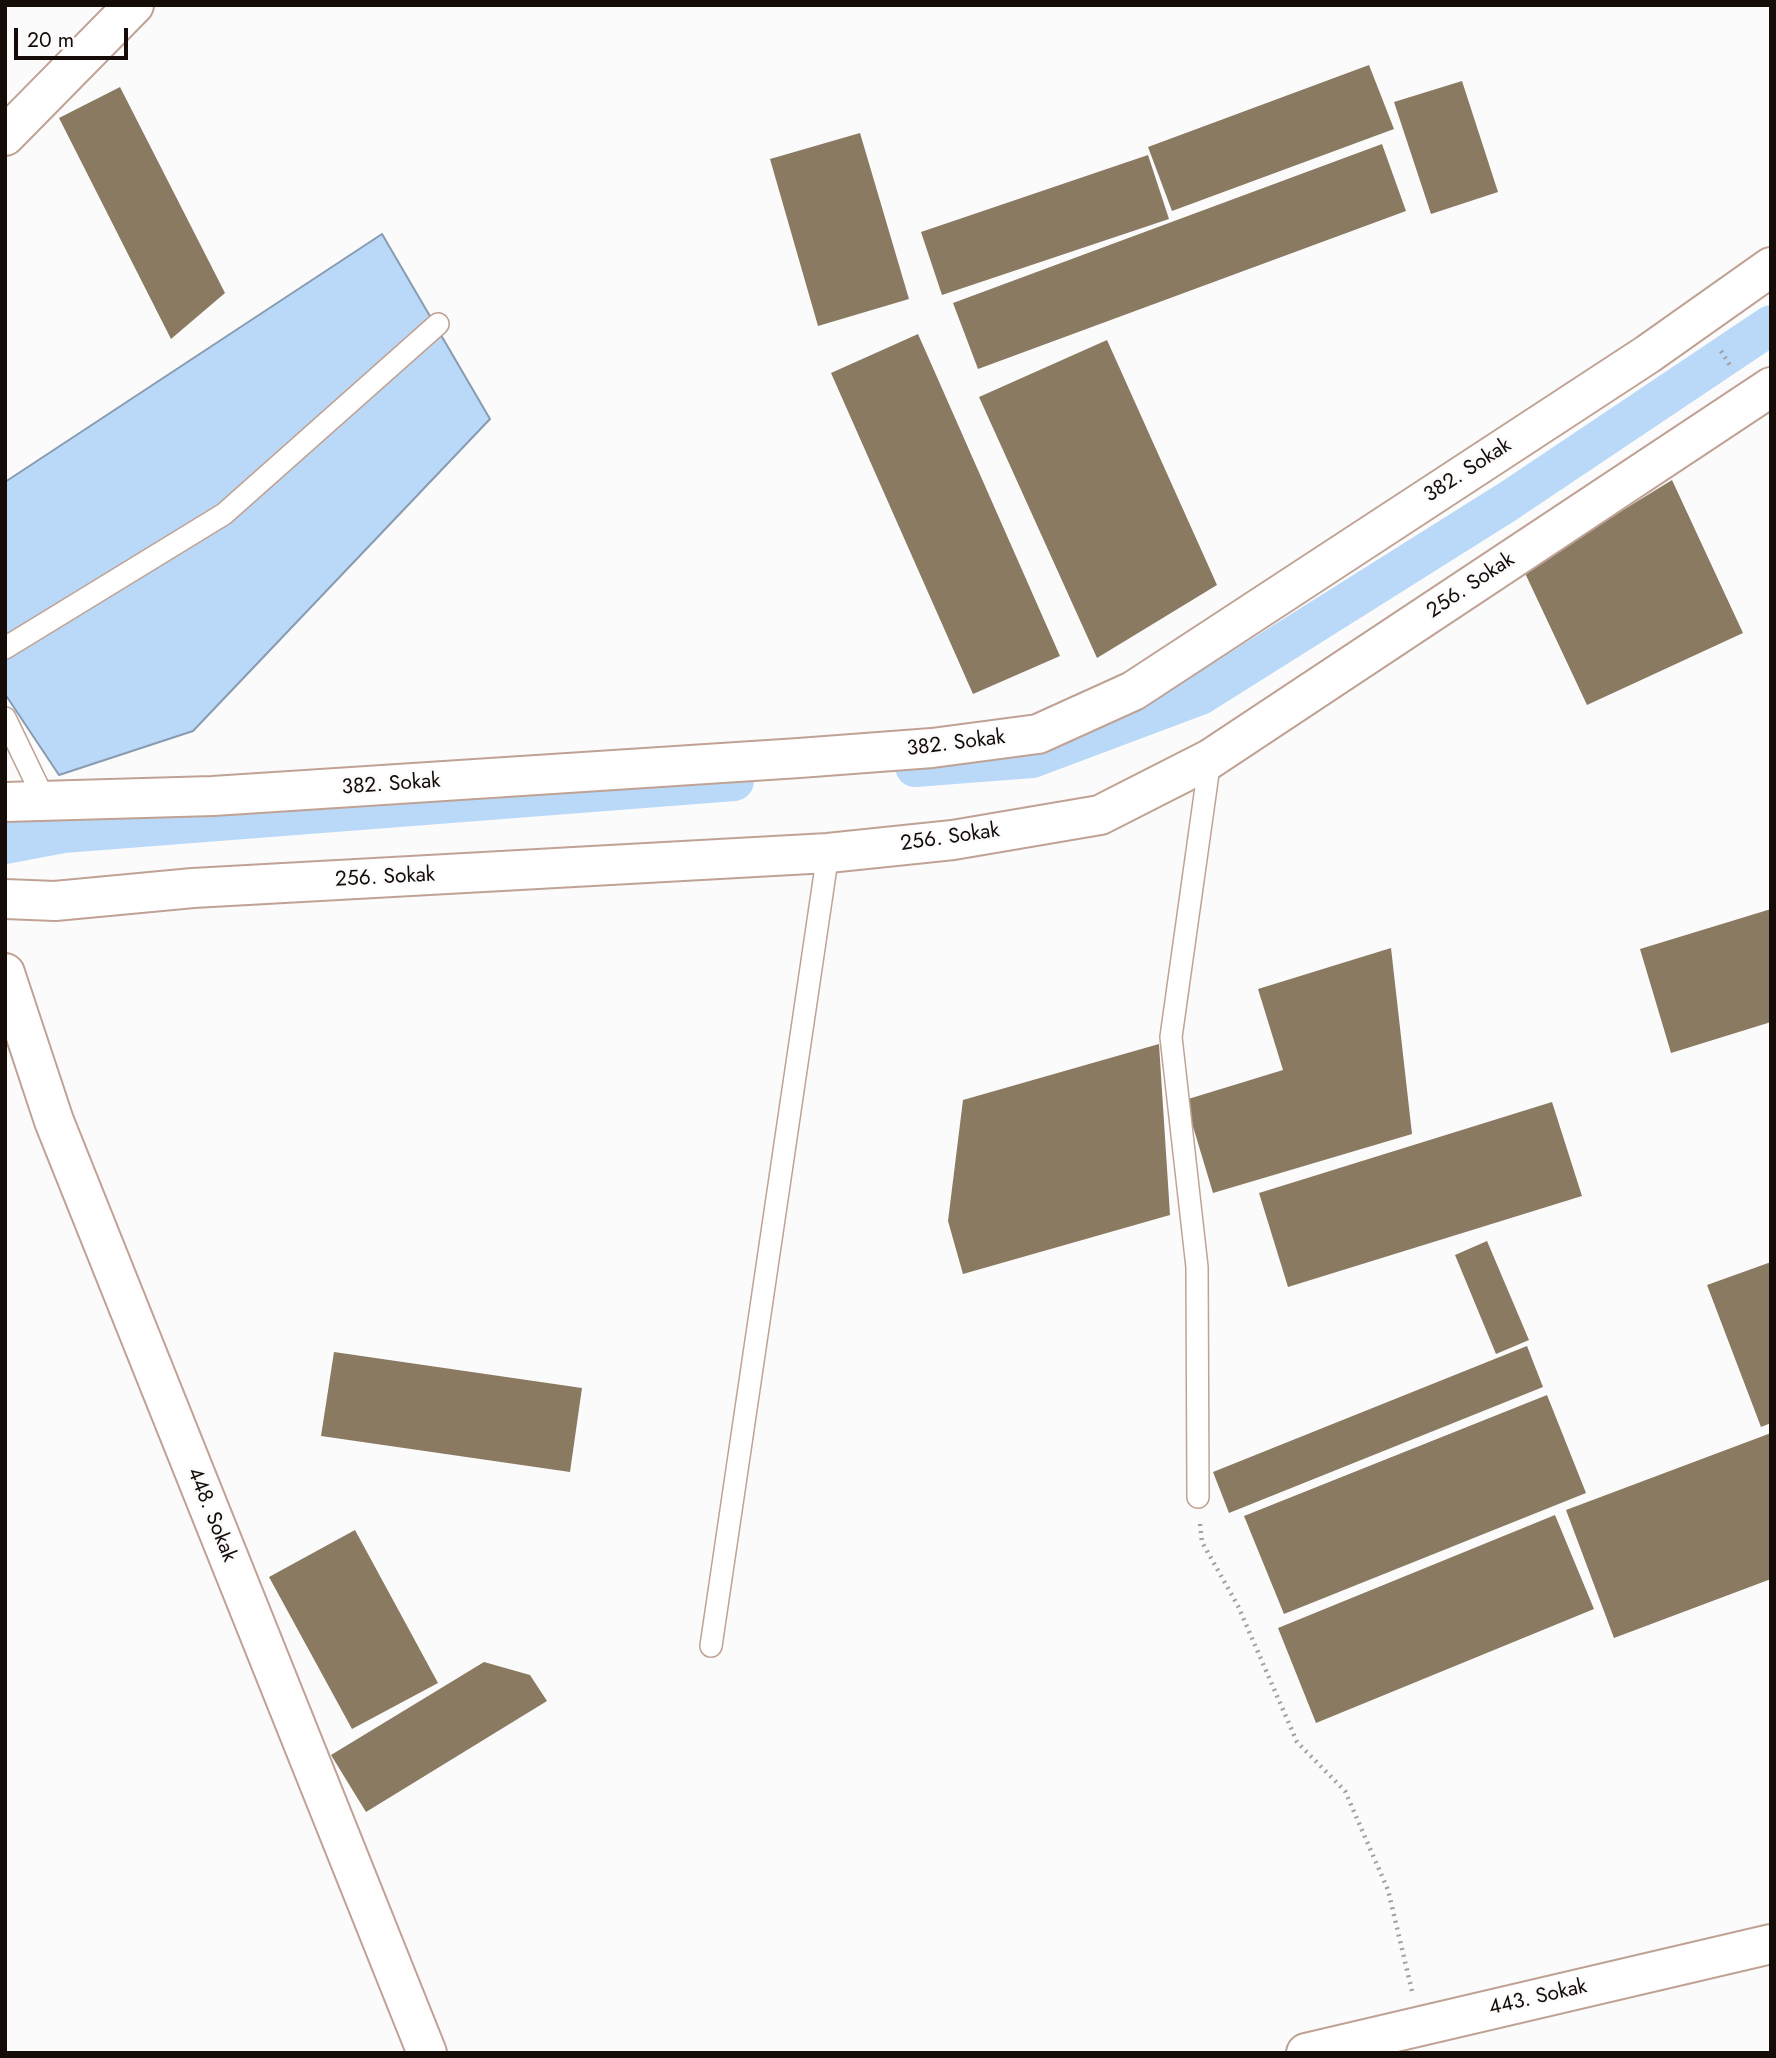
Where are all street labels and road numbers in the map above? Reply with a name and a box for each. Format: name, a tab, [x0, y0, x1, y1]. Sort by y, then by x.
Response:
street label: 382. Sokak	[1420, 433, 1516, 509]
street label: 256. Sokak	[1422, 548, 1520, 624]
street label: 382. Sokak	[905, 725, 1007, 763]
street label: 382. Sokak	[341, 769, 441, 801]
street label: 256. Sokak	[899, 819, 1001, 857]
street label: 256. Sokak	[334, 863, 436, 893]
street label: 448. Sokak	[181, 1464, 241, 1566]
street label: 443. Sokak	[1487, 1974, 1589, 2022]

